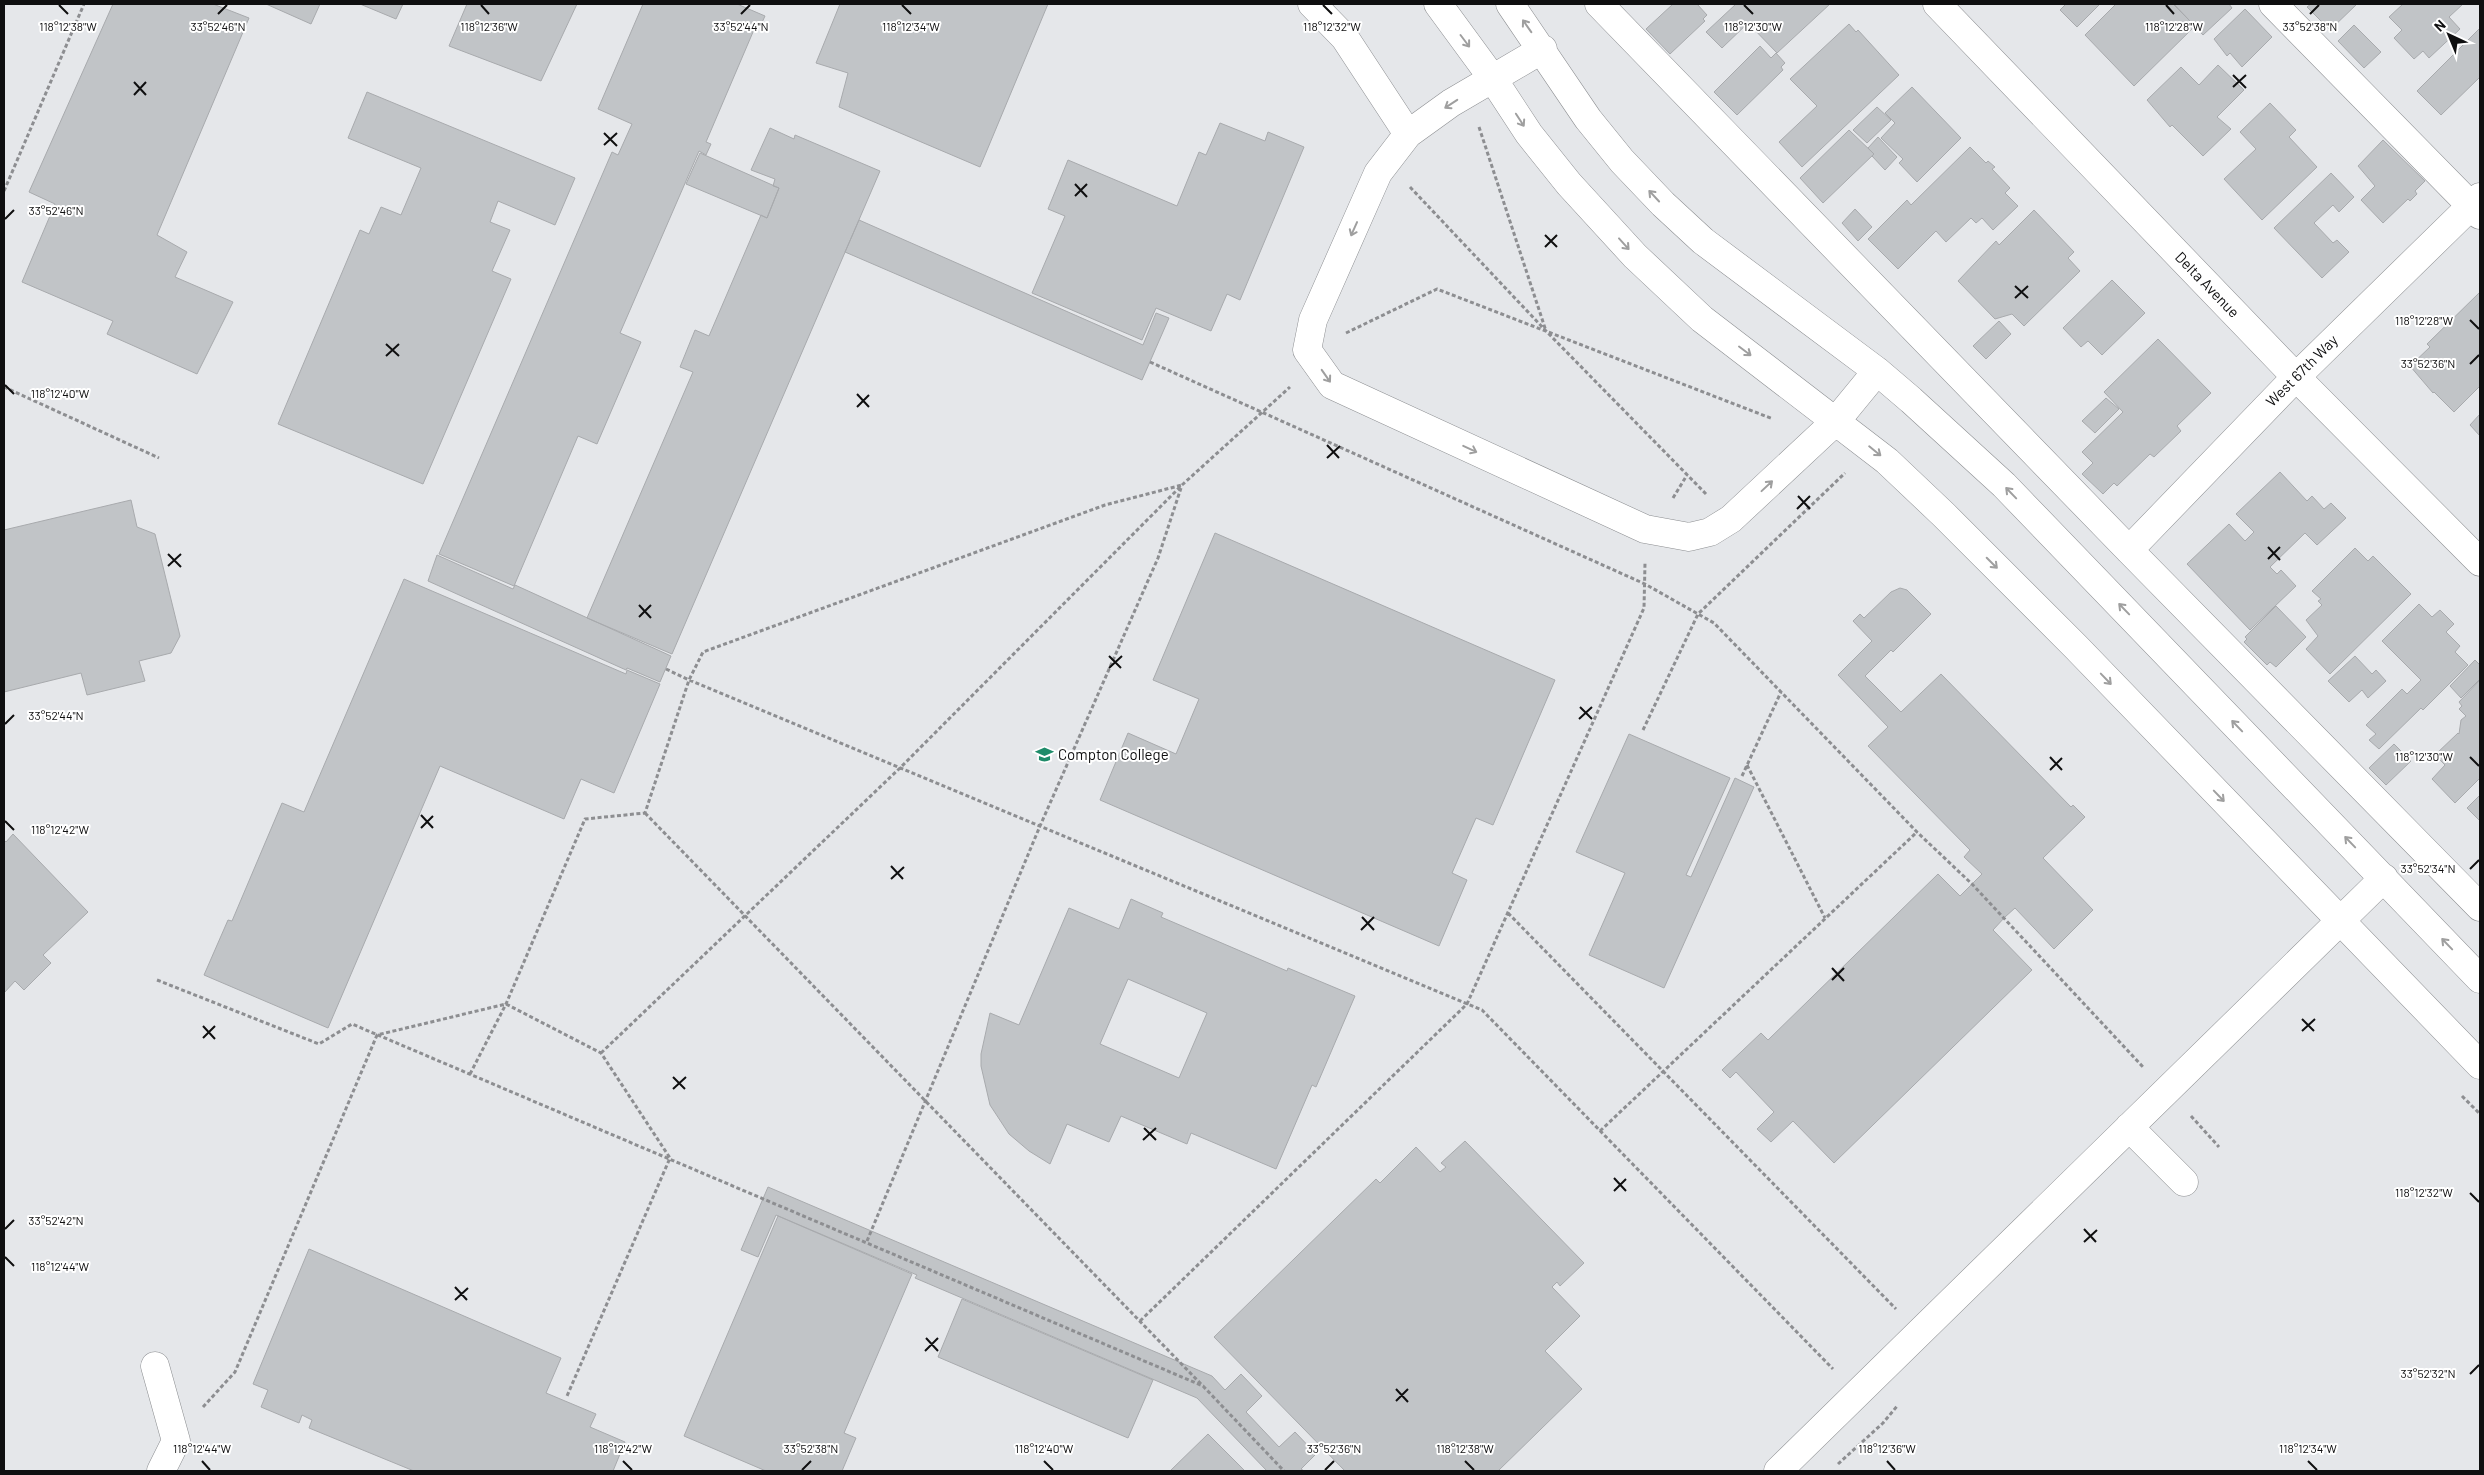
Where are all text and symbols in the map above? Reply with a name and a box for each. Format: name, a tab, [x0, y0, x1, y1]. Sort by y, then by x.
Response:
north arrow	[2424, 10, 2474, 60]
text: N	[2430, 16, 2449, 35]
text: 118°12'38"W	[39, 19, 97, 33]
text: 33°52'46"N	[190, 19, 246, 33]
text: 118°12'36"W	[460, 19, 518, 33]
text: 33°52'44"N	[713, 19, 769, 33]
text: 118°12'34"W	[882, 19, 940, 33]
text: 118°12'32"W	[1303, 19, 1361, 33]
text: 118°12'30"W	[1724, 19, 1783, 33]
text: 118°12'28"W	[2145, 19, 2203, 33]
text: 33°52'38"N	[2283, 19, 2337, 33]
one-way arrow	[1522, 20, 1532, 34]
one-way arrow	[1460, 34, 1471, 47]
one-way arrow	[1444, 98, 1458, 109]
one-way arrow	[1515, 112, 1525, 126]
one-way arrow	[1648, 189, 1660, 202]
text: 33°52'46"N	[28, 203, 84, 217]
one-way arrow	[1348, 221, 1358, 236]
one-way arrow	[1618, 238, 1630, 251]
street label: Delta Avenue	[2172, 248, 2244, 321]
text: 118°12'28"W	[2395, 313, 2453, 327]
street label: West 67th Way	[2262, 331, 2341, 410]
one-way arrow	[1738, 346, 1751, 357]
text: 33°52'36"N	[2401, 356, 2455, 370]
one-way arrow	[1321, 369, 1331, 383]
text: 118°12'40"W	[31, 386, 90, 400]
one-way arrow	[1462, 444, 1477, 454]
one-way arrow	[1868, 446, 1881, 457]
one-way arrow	[1761, 480, 1773, 492]
one-way arrow	[2005, 486, 2017, 499]
one-way arrow	[1986, 557, 1998, 570]
one-way arrow	[2118, 603, 2130, 615]
one-way arrow	[2100, 673, 2112, 685]
text: 33°52'44"N	[28, 708, 84, 722]
one-way arrow	[2231, 719, 2243, 732]
school or university icon: Compton College	[1034, 745, 1054, 765]
place label: Compton College	[1058, 745, 1169, 763]
text: 118°12'30"W	[2395, 749, 2454, 763]
one-way arrow	[2213, 790, 2225, 802]
text: 118°12'42"W	[31, 822, 90, 836]
one-way arrow	[2344, 836, 2356, 849]
text: 33°52'34"N	[2401, 861, 2456, 875]
one-way arrow	[2441, 937, 2453, 950]
text: 118°12'32"W	[2395, 1185, 2453, 1199]
text: 33°52'42"N	[28, 1213, 84, 1227]
text: 118°12'44"W	[31, 1259, 90, 1273]
text: 33°52'32"N	[2401, 1366, 2456, 1380]
text: 118°12'44"W	[173, 1441, 232, 1455]
text: 118°12'42"W	[594, 1441, 653, 1455]
text: 33°52'38"N	[784, 1441, 838, 1455]
text: 118°12'40"W	[1015, 1441, 1074, 1455]
text: 33°52'36"N	[1307, 1441, 1361, 1455]
text: 118°12'38"W	[1436, 1441, 1494, 1455]
text: 118°12'36"W	[1858, 1441, 1916, 1455]
text: 118°12'34"W	[2279, 1441, 2337, 1455]

